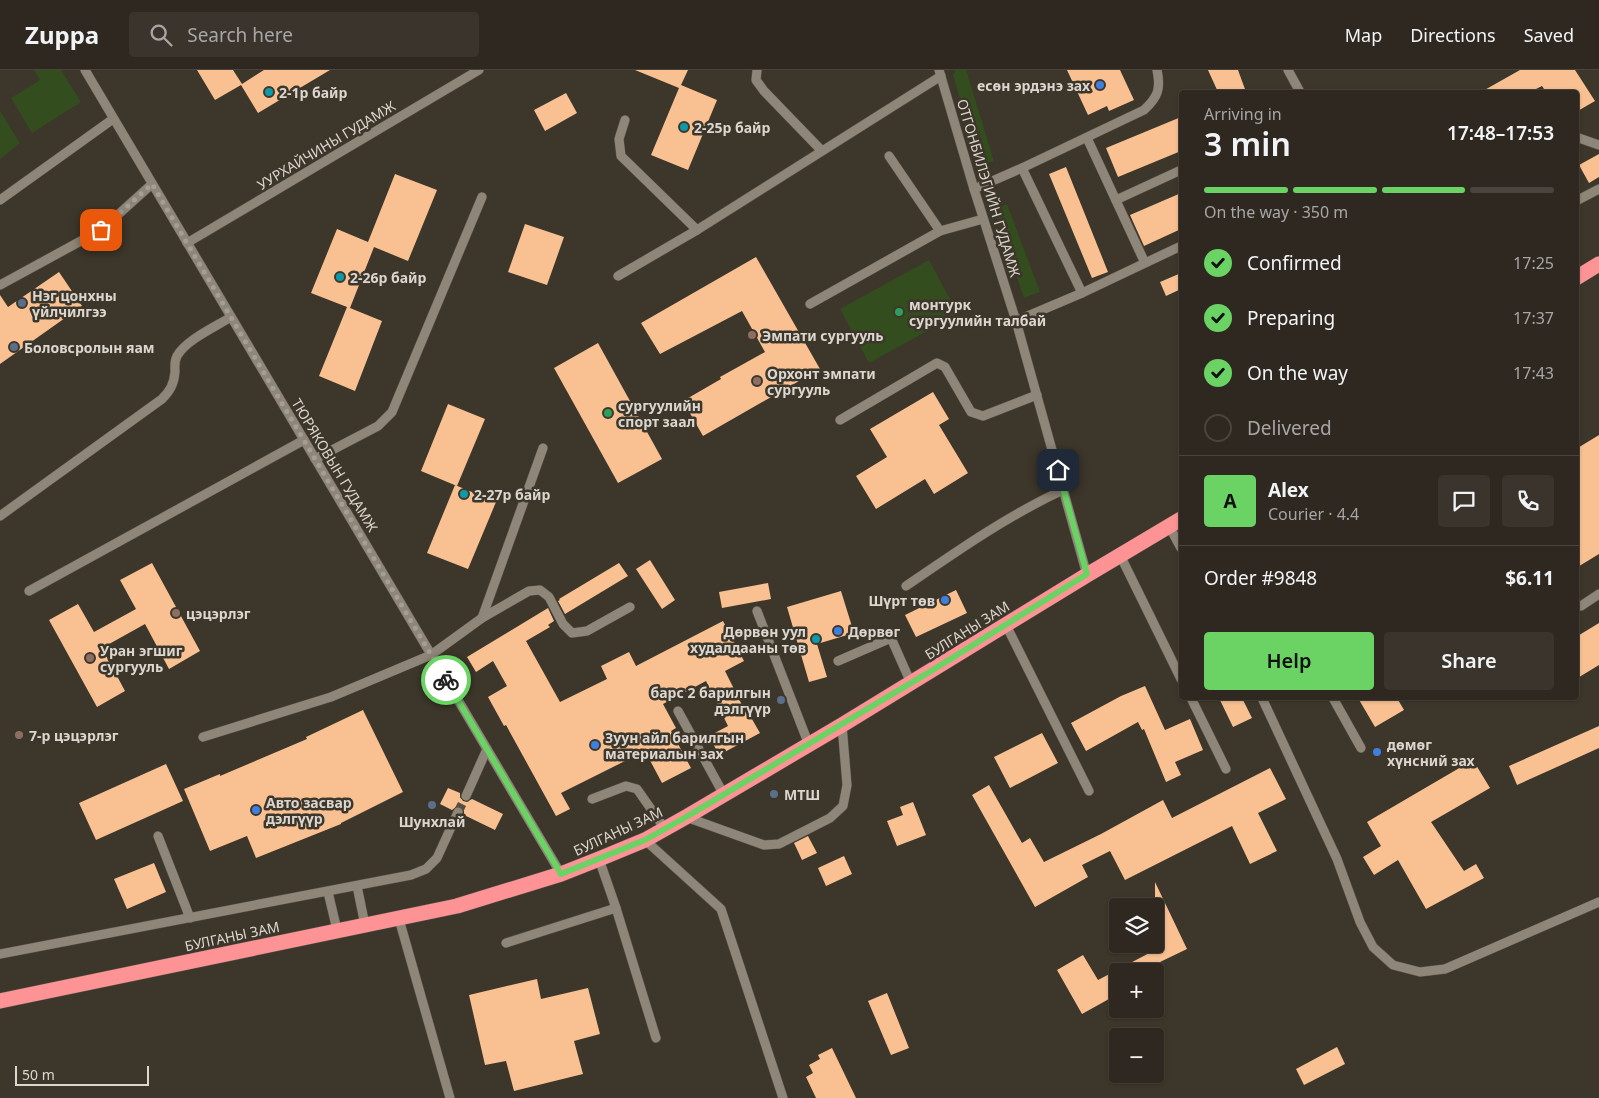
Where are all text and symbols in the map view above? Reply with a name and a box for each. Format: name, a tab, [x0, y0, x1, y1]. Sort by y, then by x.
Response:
search box	[129, 12, 479, 57]
text: Zuppa	[25, 18, 99, 51]
icon: search	[147, 21, 175, 49]
text: Search here	[187, 22, 293, 48]
text: Map	[1345, 23, 1382, 47]
text: Directions	[1410, 23, 1496, 47]
text: Saved	[1524, 23, 1574, 47]
place label: есөн эрдэнэ зах	[977, 76, 1091, 95]
marker: есөн эрдэнэ зах	[1094, 79, 1106, 91]
place label: 2-1р байр	[279, 83, 348, 102]
marker: 2-1р байр	[263, 86, 275, 98]
street label: УУРХАЙЧИНЫ ГУДАМЖ	[253, 96, 399, 194]
street label: ОТГОНБИЛЭГИЙН ГУДАМЖ	[953, 97, 1025, 280]
text: Arriving in	[1204, 103, 1282, 125]
place label: 2-25р байр	[694, 118, 771, 137]
text: 17:48–17:53	[1447, 120, 1554, 146]
marker: 2-25р байр	[678, 121, 690, 133]
text: 3 min	[1204, 122, 1291, 165]
text: On the way · 350 m	[1204, 201, 1348, 223]
pin	[80, 209, 122, 251]
icon: bag	[87, 216, 115, 244]
icon: check	[1204, 249, 1232, 277]
text: Confirmed	[1247, 250, 1342, 276]
text: 17:25	[1513, 252, 1554, 274]
place label: 2-26р байр	[350, 268, 427, 287]
marker: 2-26р байр	[334, 271, 346, 283]
place label: Нэг цонхны үйлчилгээ	[32, 286, 117, 321]
place label: монтурк сургуулийн талбай	[909, 295, 1046, 330]
marker: Нэг цонхны үйлчилгээ	[16, 297, 28, 309]
icon: check	[1204, 304, 1232, 332]
text: Preparing	[1247, 305, 1335, 331]
marker: монтурк сургуулийн талбай	[893, 306, 905, 318]
text: 17:37	[1513, 307, 1554, 329]
place label: Эмпати сургууль	[762, 326, 884, 345]
marker: Эмпати сургууль	[746, 329, 758, 341]
place label: Боловсролын яам	[24, 338, 155, 357]
marker: Боловсролын яам	[8, 341, 20, 353]
icon: check	[1204, 359, 1232, 387]
text: On the way	[1247, 360, 1348, 386]
text: 17:43	[1513, 362, 1554, 384]
place label: Орхонт эмпати сургууль	[767, 364, 876, 399]
marker: Орхонт эмпати сургууль	[751, 375, 763, 387]
street label: ТЮРЯКОВЫН ГУДАМЖ	[288, 395, 383, 535]
place label: сургуулийн спорт заал	[618, 396, 701, 431]
marker: сургуулийн спорт заал	[602, 407, 614, 419]
text: Delivered	[1247, 415, 1332, 441]
pin	[1037, 449, 1079, 491]
icon: home	[1044, 456, 1072, 484]
button: chat	[1438, 475, 1490, 527]
button: phone	[1502, 475, 1554, 527]
text: Alex	[1268, 477, 1309, 503]
place label: 2-27р байр	[474, 485, 551, 504]
marker: 2-27р байр	[458, 488, 470, 500]
text: A	[1223, 488, 1237, 514]
text: Courier · 4.4	[1268, 503, 1359, 525]
text: Order #9848	[1204, 565, 1317, 591]
text: $6.11	[1505, 565, 1554, 591]
place label: Шүрт төв	[868, 591, 935, 610]
marker: Шүрт төв	[939, 594, 951, 606]
street label: БУЛГАНЫ ЗАМ	[921, 596, 1013, 664]
place label: цэцэрлэг	[186, 604, 251, 623]
marker: цэцэрлэг	[170, 607, 182, 619]
place label: Дөрвөн уул худалдааны төв	[690, 622, 806, 657]
place label: Дөрвөг	[848, 622, 901, 641]
marker: Дөрвөг	[832, 625, 844, 637]
button: Help	[1204, 632, 1374, 690]
button: Share	[1384, 632, 1554, 690]
marker: Дөрвөн уул худалдааны төв	[810, 633, 822, 645]
place label: Уран эгшиг сургууль	[100, 641, 183, 676]
marker: Уран эгшиг сургууль	[84, 652, 96, 664]
courier	[421, 655, 471, 705]
icon: bike	[432, 666, 460, 694]
place label: барс 2 барилгын дэлгүүр	[650, 683, 771, 718]
marker: барс 2 барилгын дэлгүүр	[775, 694, 787, 706]
place label: 7-р цэцэрлэг	[29, 726, 119, 745]
place label: Зуун айл барилгын материалын зах	[605, 728, 744, 763]
marker: 7-р цэцэрлэг	[13, 729, 25, 741]
place label: дөмөг хүнсний зах	[1387, 735, 1476, 770]
marker: Зуун айл барилгын материалын зах	[589, 739, 601, 751]
marker: дөмөг хүнсний зах	[1371, 746, 1383, 758]
place label: МТШ	[784, 785, 820, 804]
marker: МТШ	[768, 788, 780, 800]
place label: Авто засвар дэлгүүр	[266, 793, 352, 828]
marker: Шунхлай	[426, 799, 438, 811]
street label: БУЛГАНЫ ЗАМ	[570, 802, 666, 860]
marker: Авто засвар дэлгүүр	[250, 804, 262, 816]
place label: Шунхлай	[399, 812, 465, 831]
map controls	[1109, 898, 1164, 1083]
button: layers	[1109, 898, 1164, 953]
street label: БУЛГАНЫ ЗАМ	[183, 917, 281, 955]
button: +	[1109, 963, 1164, 1018]
button: −	[1109, 1028, 1164, 1083]
scale bar	[15, 1063, 149, 1086]
text: 50 m	[22, 1065, 55, 1084]

